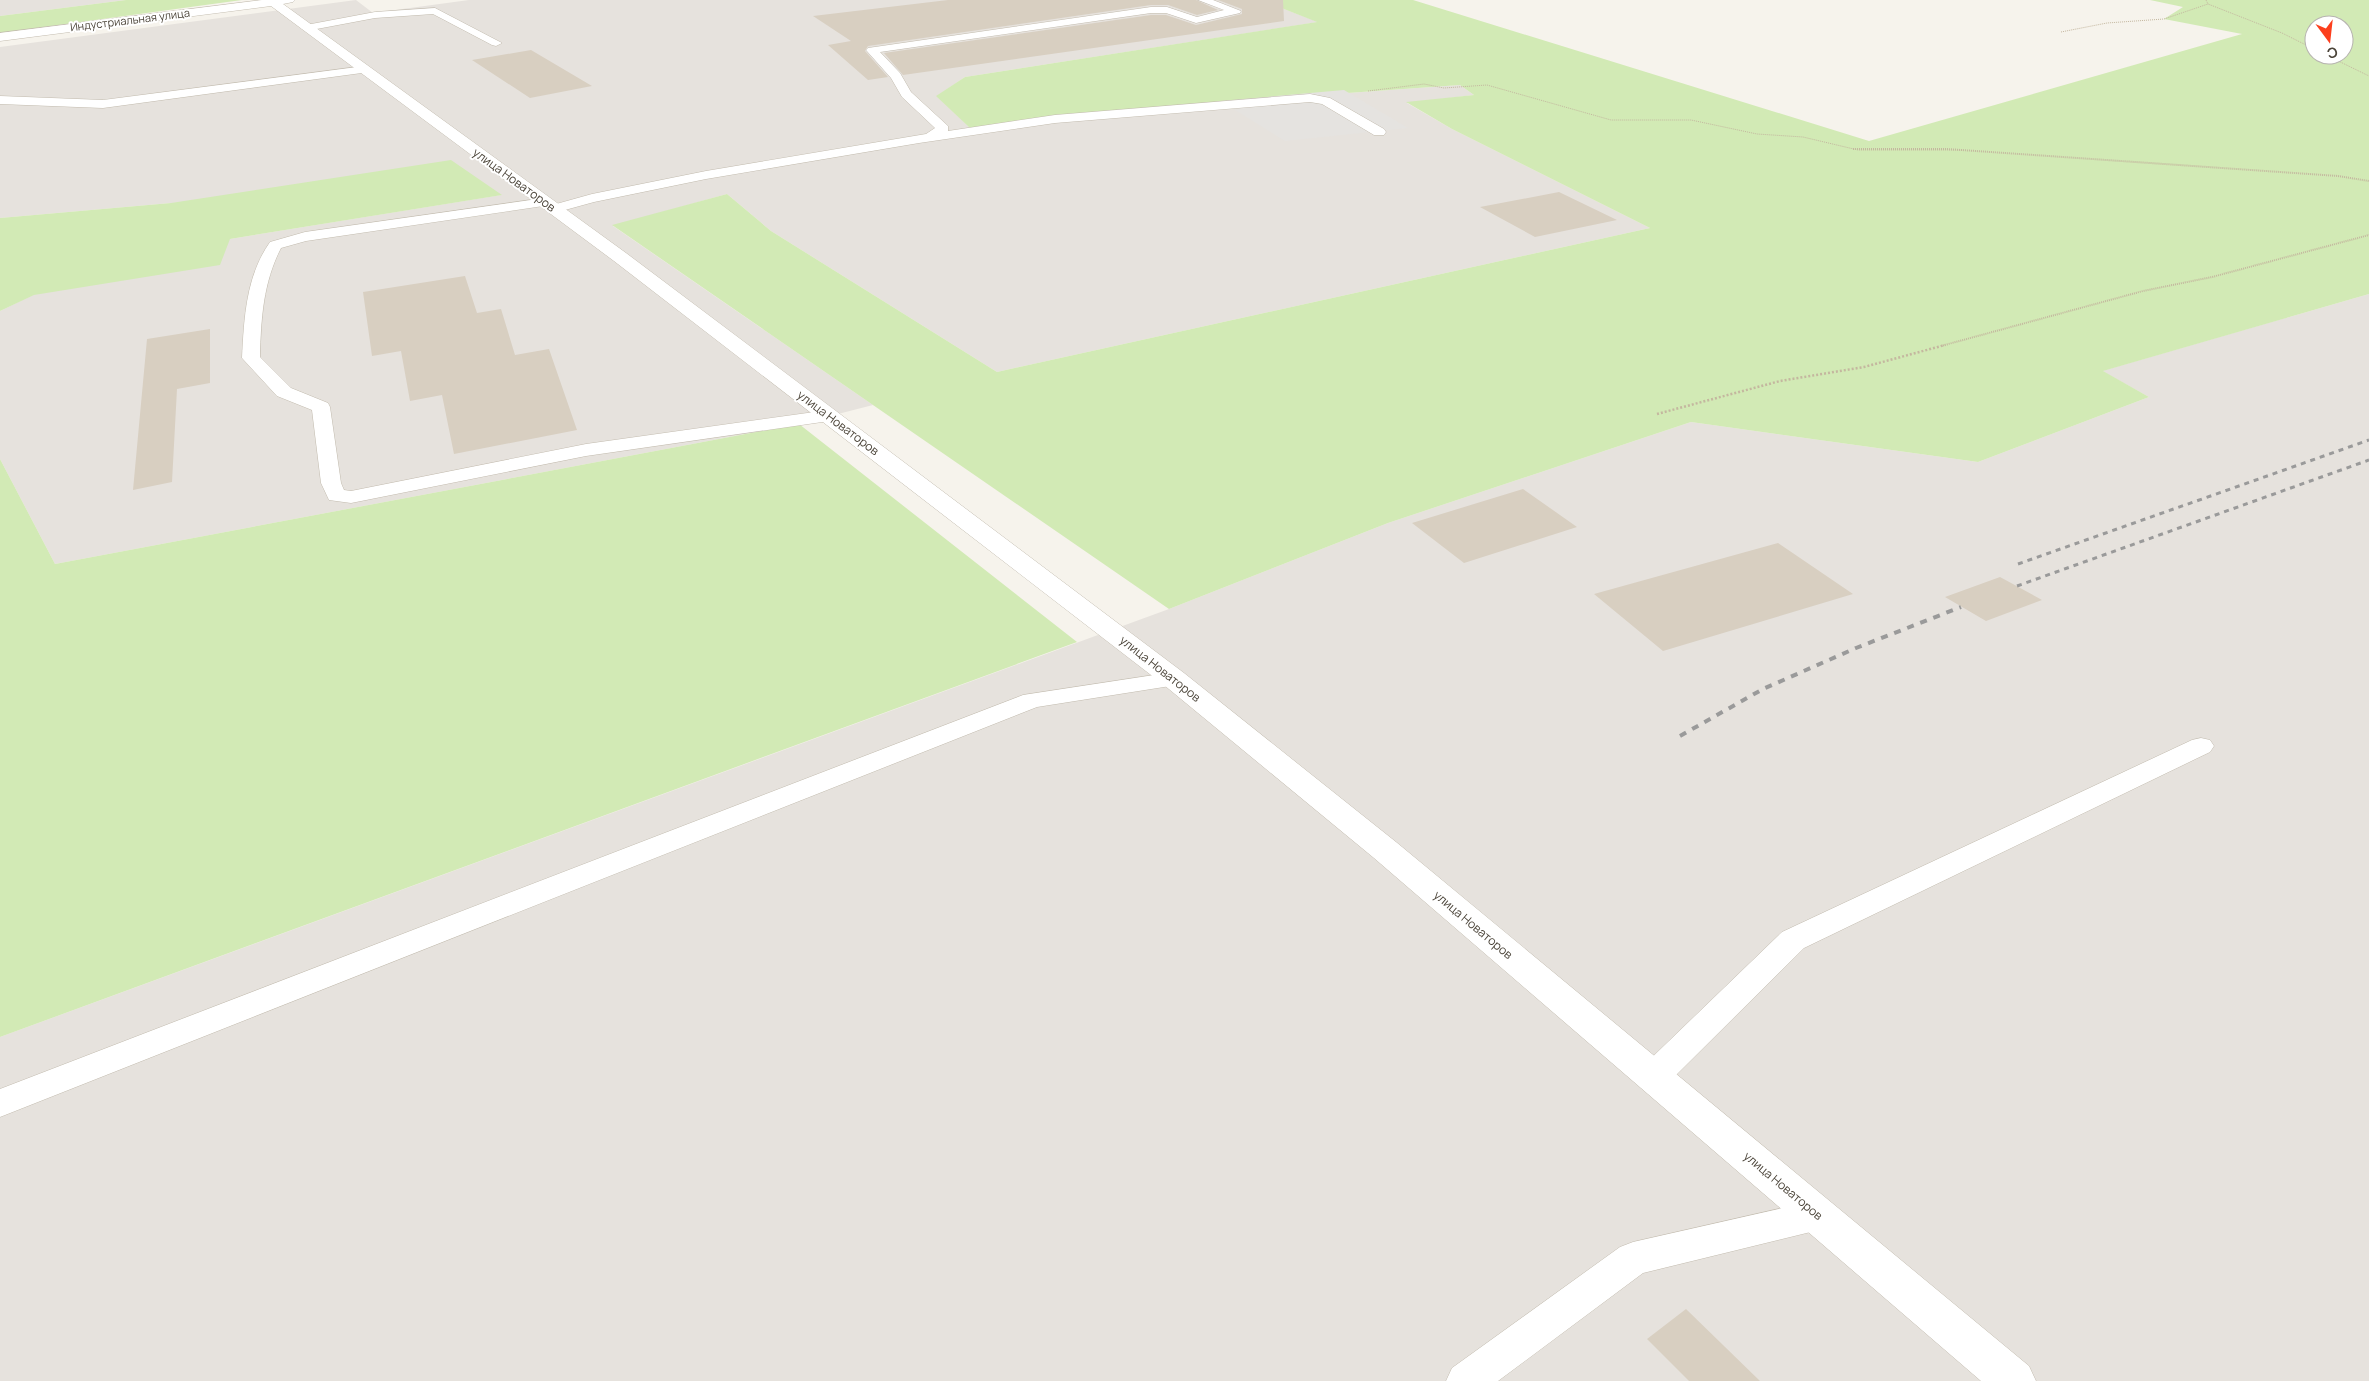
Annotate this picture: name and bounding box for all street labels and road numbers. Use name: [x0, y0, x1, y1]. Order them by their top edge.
street label: Индустриальная улица: [69, 5, 191, 34]
street label: улица Новаторов: [469, 144, 560, 216]
street label: улица Новаторов: [794, 386, 883, 459]
street label: улица Новаторов: [1116, 632, 1205, 706]
street label: улица Новаторов: [1430, 886, 1517, 963]
street label: улица Новаторов: [1740, 1147, 1827, 1224]

